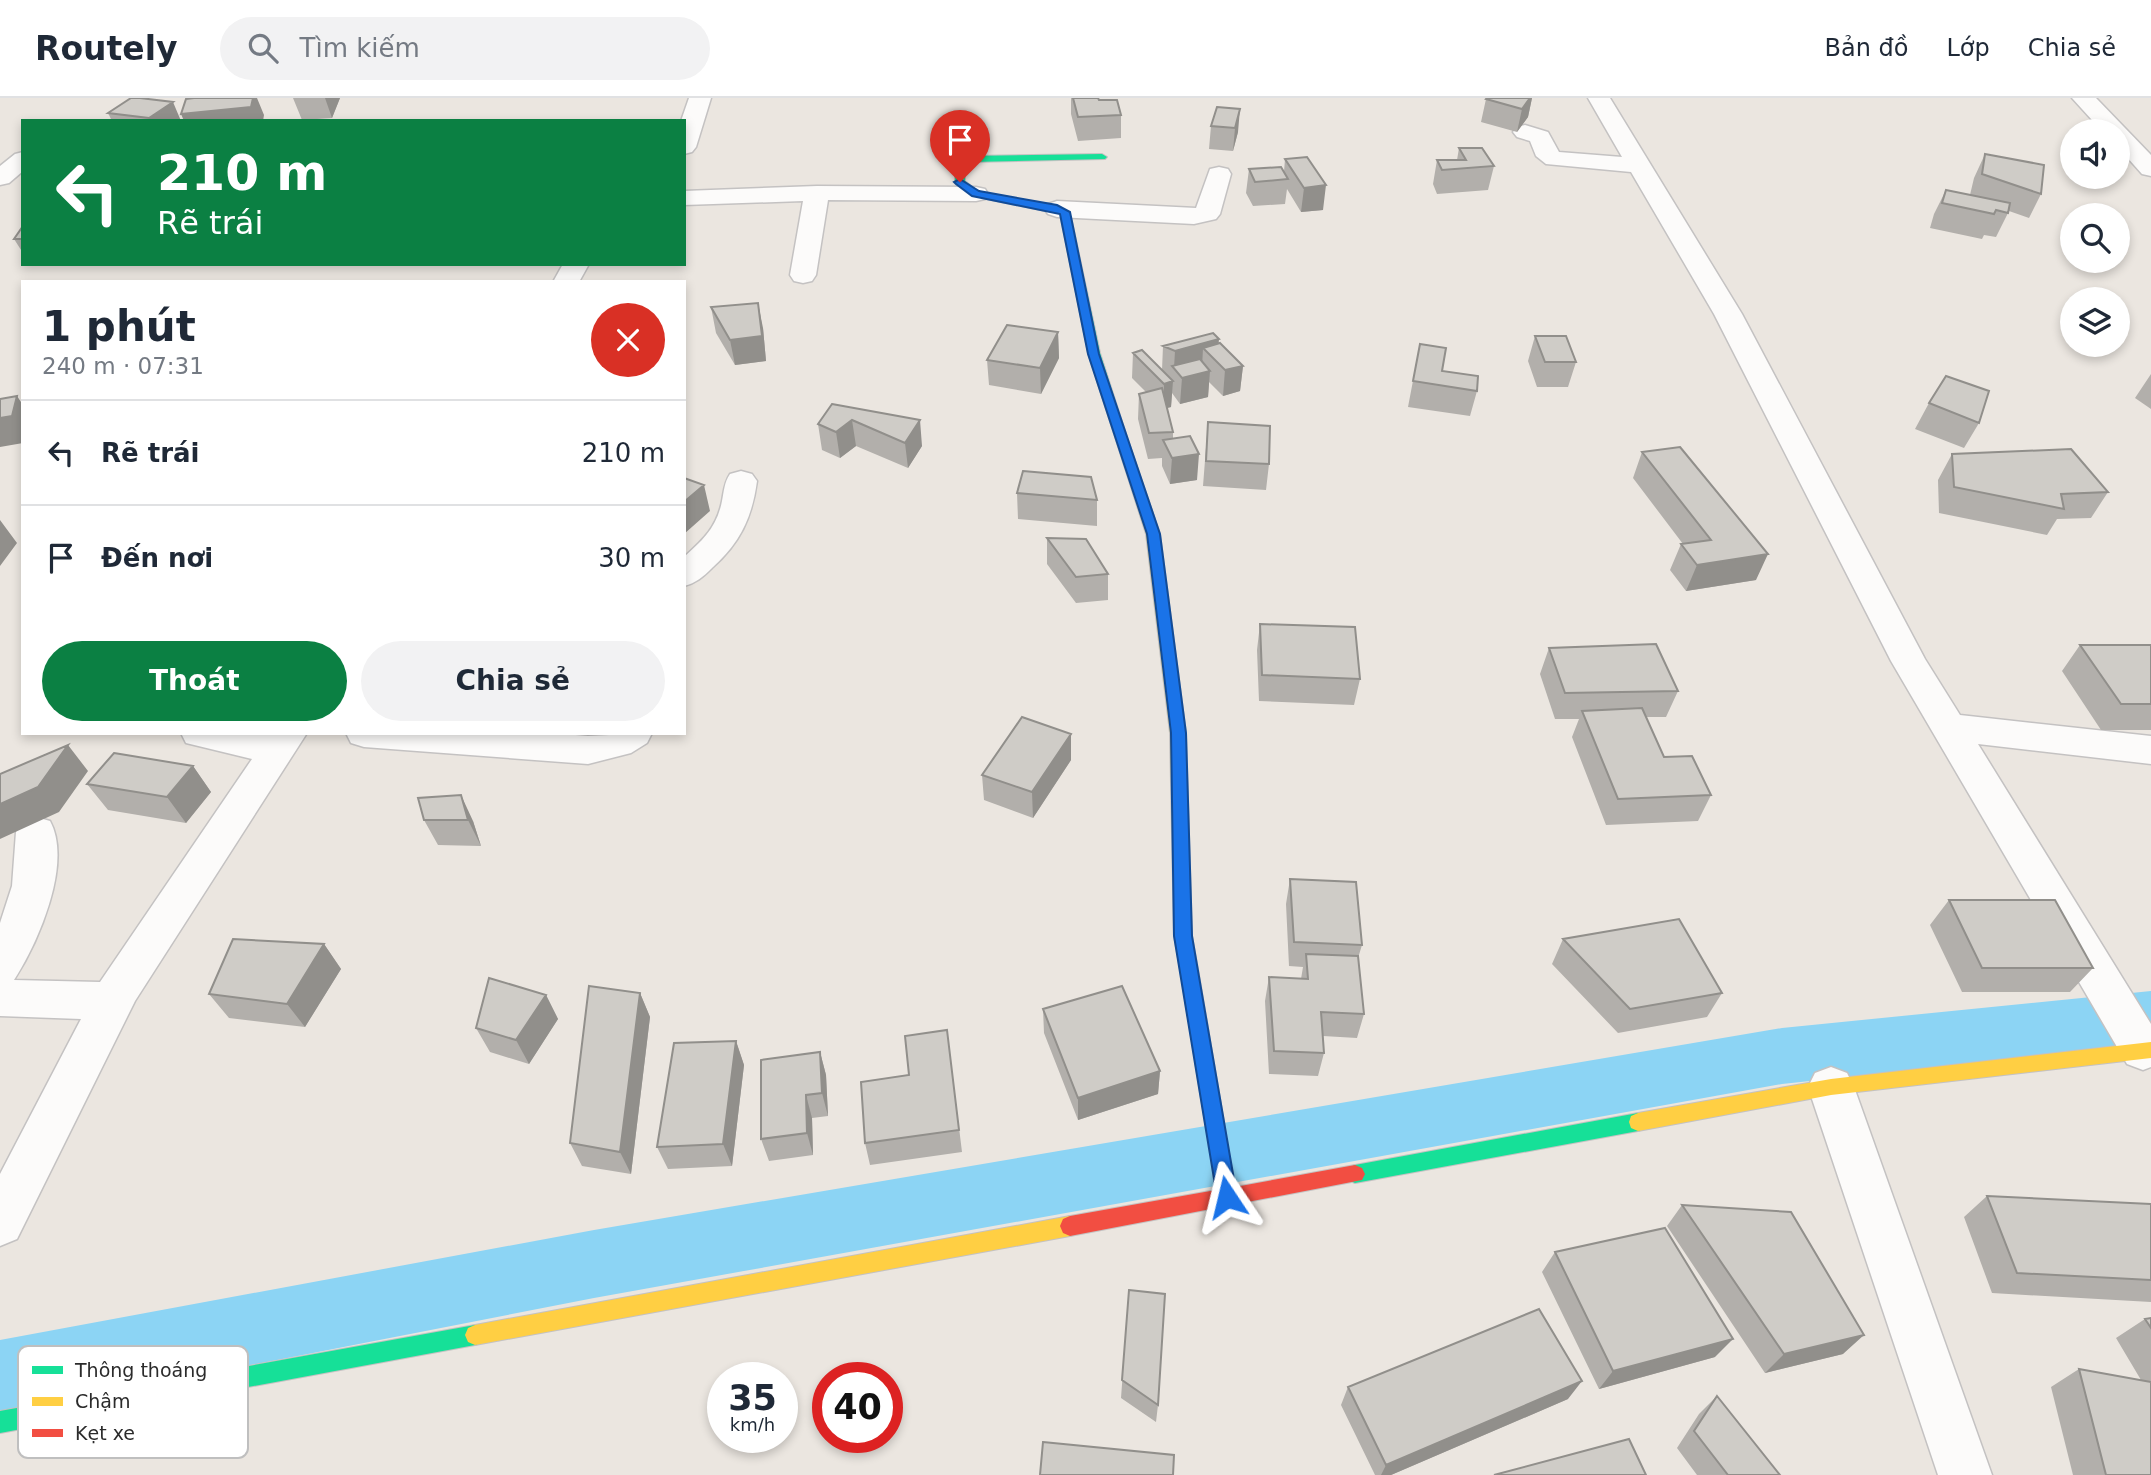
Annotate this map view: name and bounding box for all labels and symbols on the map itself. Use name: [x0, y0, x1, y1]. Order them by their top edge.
pin: [930, 110, 990, 182]
position arrow: [1190, 1160, 1264, 1234]
legend: [18, 1346, 248, 1458]
text: Thông thoáng: [74, 1359, 207, 1381]
speed limit sign: 40: [812, 1362, 903, 1453]
text: Chậm: [75, 1390, 130, 1412]
text: Kẹt xe: [75, 1422, 135, 1444]

